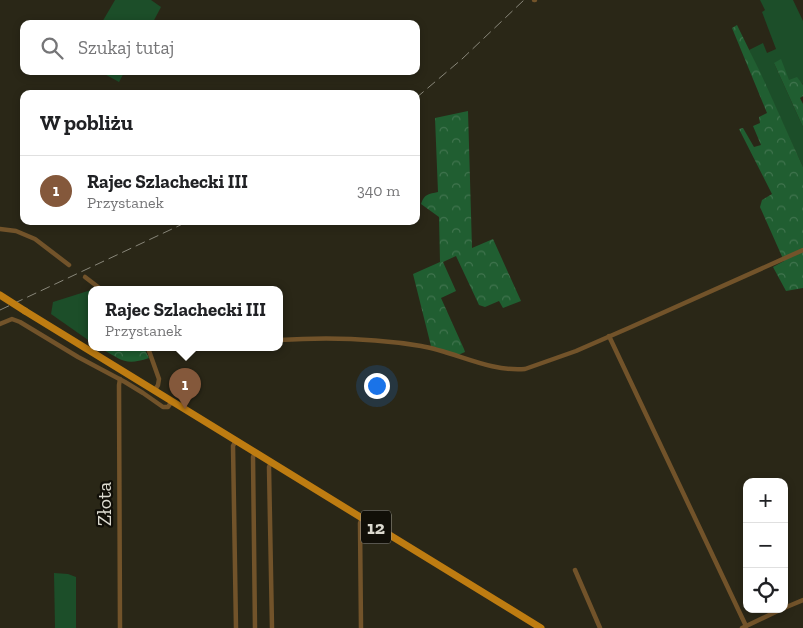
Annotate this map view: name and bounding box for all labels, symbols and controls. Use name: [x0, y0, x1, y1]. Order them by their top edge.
search box: [20, 20, 420, 75]
icon: search: [38, 34, 66, 62]
text: Szukaj tutaj: [78, 36, 174, 59]
text: W pobliżu: [40, 110, 133, 135]
text: Rajec Szlachecki III: [87, 170, 248, 193]
text: 1: [53, 181, 59, 200]
text: 340 m: [357, 181, 400, 200]
text: Przystanek: [87, 193, 164, 212]
popup: [88, 286, 283, 351]
text: Rajec Szlachecki III: [105, 298, 266, 321]
text: Przystanek: [105, 321, 182, 340]
pin: 1: [169, 368, 201, 409]
your location: [364, 373, 390, 399]
map controls: [743, 478, 788, 613]
button: +: [743, 478, 788, 523]
street label: Złota: [92, 481, 116, 526]
road number: 12: [361, 511, 391, 544]
button: −: [743, 523, 788, 568]
button: locate: [743, 568, 788, 613]

